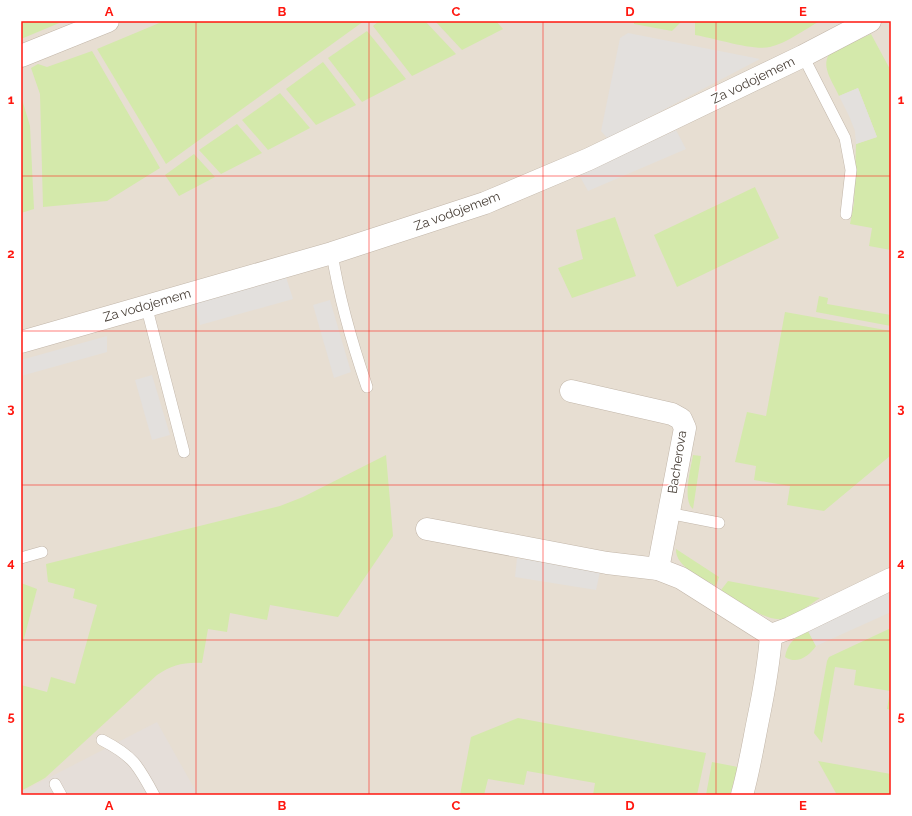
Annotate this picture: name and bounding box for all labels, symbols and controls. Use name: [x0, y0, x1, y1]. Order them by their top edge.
text: A: [105, 4, 114, 19]
text: B: [278, 4, 287, 19]
text: C: [452, 4, 461, 19]
text: D: [625, 4, 635, 19]
text: E: [799, 4, 807, 19]
street label: Za vodojemem: [709, 53, 797, 107]
text: 1: [8, 92, 15, 107]
text: 1: [898, 92, 905, 107]
street label: Za vodojemem: [412, 188, 502, 234]
text: 2: [7, 246, 15, 261]
text: 2: [897, 246, 905, 261]
street label: Za vodojemem: [101, 285, 193, 325]
text: 3: [7, 401, 15, 416]
text: 3: [897, 401, 905, 416]
street label: Bacherova: [665, 429, 689, 495]
text: 4: [7, 555, 15, 570]
text: 4: [897, 555, 905, 570]
text: 5: [7, 709, 15, 724]
text: 5: [897, 709, 905, 724]
text: A: [105, 798, 114, 813]
text: B: [278, 798, 287, 813]
text: C: [452, 798, 461, 813]
text: D: [625, 798, 635, 813]
text: E: [799, 798, 807, 813]

